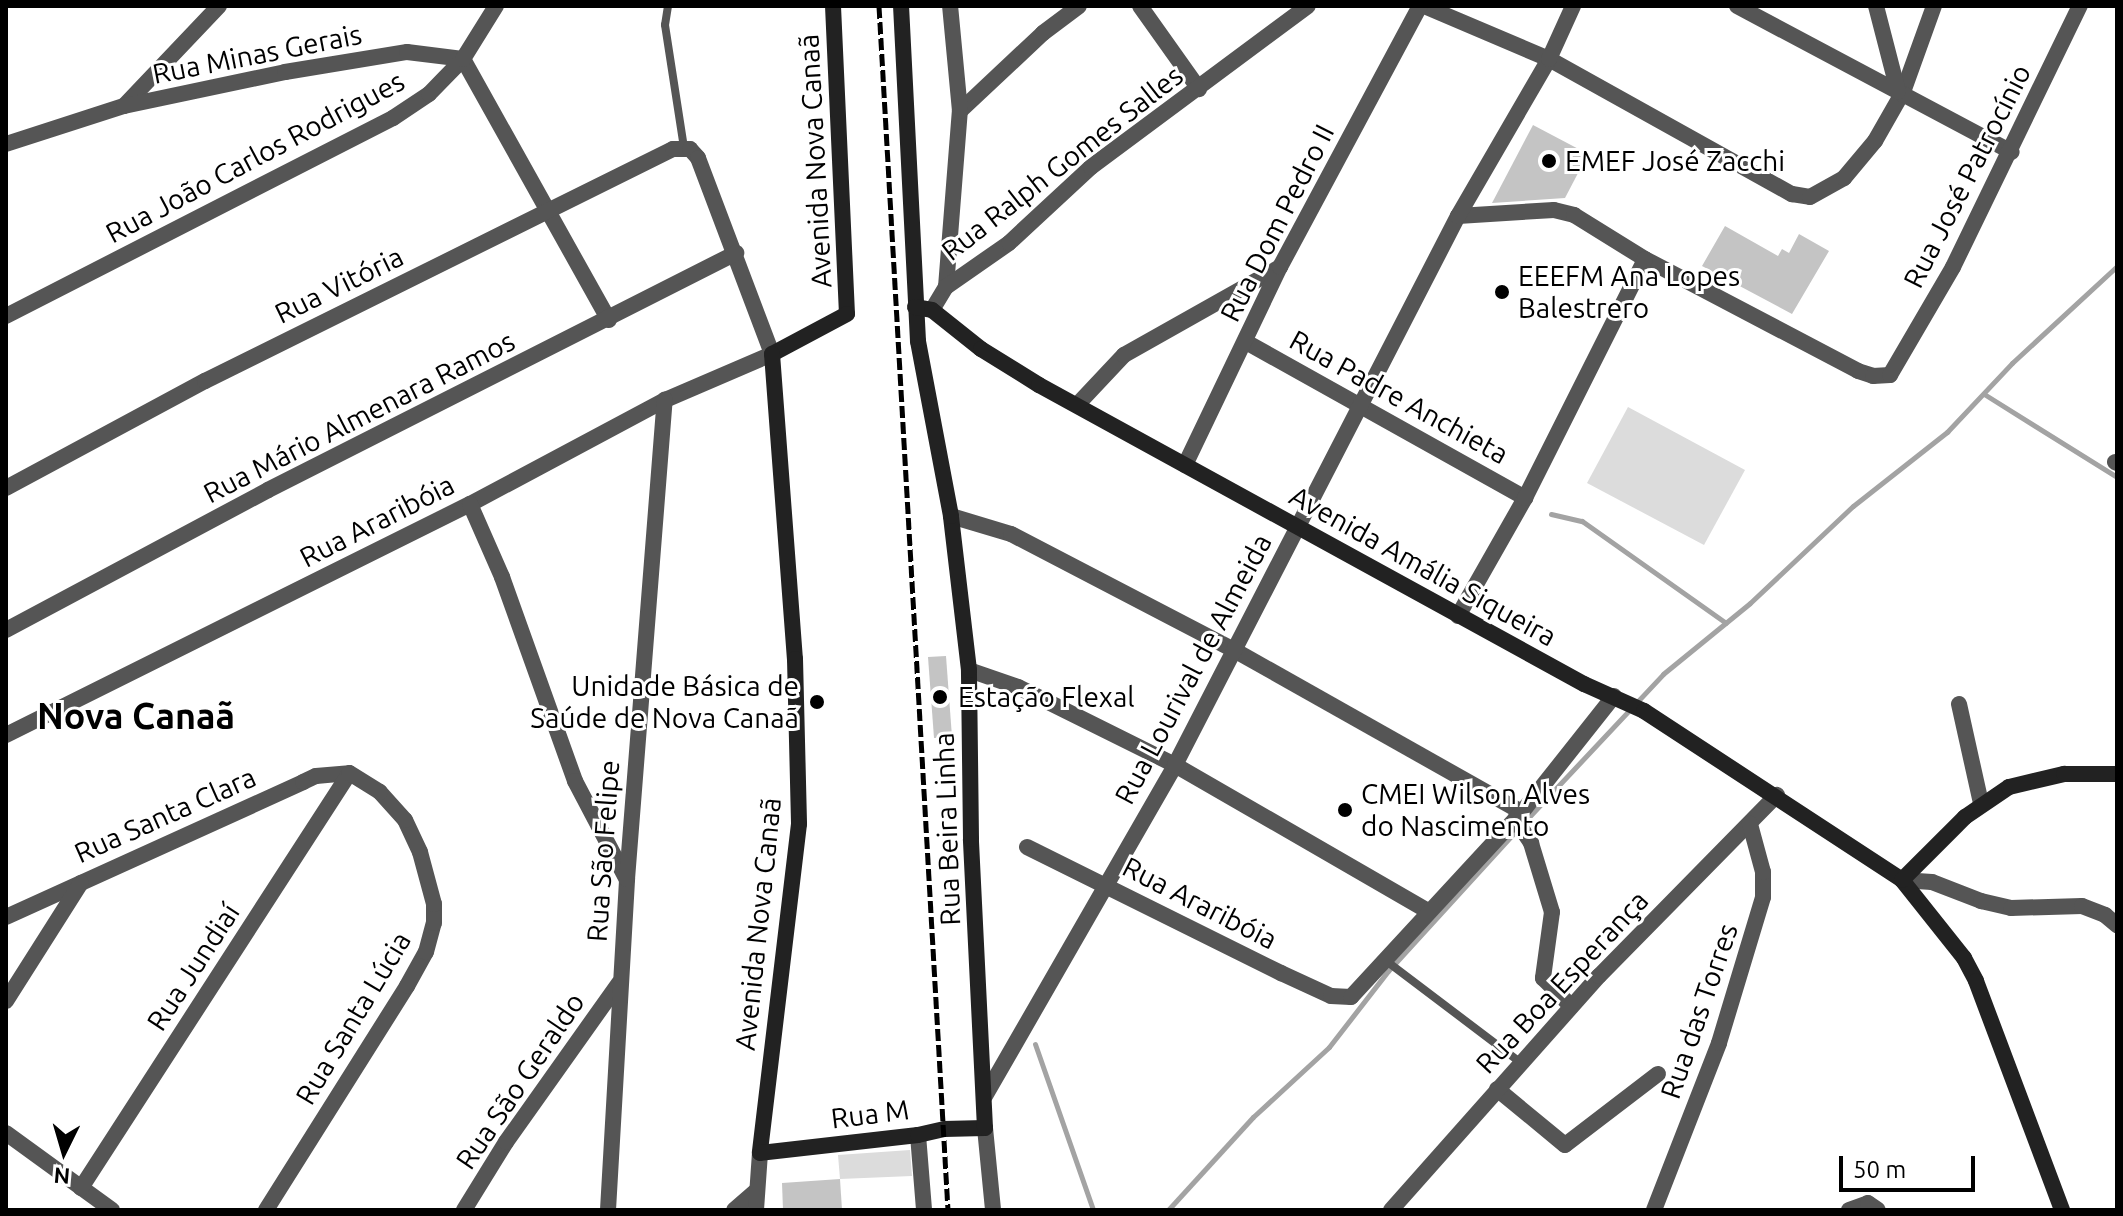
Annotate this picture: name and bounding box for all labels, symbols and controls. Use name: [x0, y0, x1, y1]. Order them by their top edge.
street label: Rua Minas Gerais: [150, 17, 364, 91]
street label: Avenida Nova Canaã: [792, 33, 838, 289]
street label: Rua Ralph Gomes Salles: [935, 58, 1189, 268]
street label: Rua José Patrocínio: [1896, 59, 2038, 293]
street label: Rua João Carlos Rodrigues: [100, 64, 410, 250]
street label: Rua Dom Pedro II: [1213, 119, 1341, 327]
place label: EMEF José Zacchi: [1565, 144, 1785, 178]
marker: EMEF José Zacchi: [1540, 152, 1558, 170]
street label: Rua Vitória: [269, 239, 409, 331]
place label: EEEFM Ana Lopes Balestrero: [1518, 259, 1740, 325]
marker: EEEFM Ana Lopes Balestrero: [1493, 283, 1511, 301]
street label: Rua Padre Anchieta: [1284, 323, 1514, 471]
street label: Rua Mário Almenara Ramos: [198, 324, 520, 510]
street label: Rua Araribóia: [294, 468, 460, 574]
street label: Avenida Amália Siqueira: [1284, 479, 1562, 653]
street label: Rua Lourival de Almeida: [1108, 528, 1278, 810]
place label: Unidade Básica de Saúde de Nova Canaã: [530, 669, 799, 735]
place label: Estação Flexal: [958, 680, 1135, 714]
marker: Estação Flexal: [929, 686, 951, 708]
marker: Unidade Básica de Saúde de Nova Canaã: [806, 691, 828, 713]
district label: Nova Canaã: [37, 694, 235, 738]
street label: Rua Beira Linha: [927, 732, 967, 926]
street label: Rua São Felipe: [580, 759, 626, 943]
street label: Rua Santa Clara: [69, 760, 261, 870]
place label: CMEI Wilson Alves do Nascimento: [1361, 777, 1590, 843]
street label: Avenida Nova Canaã: [728, 796, 788, 1052]
marker: CMEI Wilson Alves do Nascimento: [1336, 801, 1354, 819]
street label: Rua Araribóia: [1117, 850, 1283, 956]
street label: Rua Boa Esperança: [1469, 884, 1655, 1080]
street label: Rua Jundiaí: [140, 897, 246, 1037]
street label: Rua das Torres: [1653, 919, 1745, 1103]
street label: Rua Santa Lúcia: [288, 926, 418, 1110]
street label: Rua São Geraldo: [449, 987, 591, 1175]
street label: Rua M: [829, 1093, 911, 1135]
north arrow: [24, 1112, 104, 1192]
scale bar: [1843, 1140, 1979, 1190]
text: 50 m: [1853, 1156, 1906, 1183]
text: N: [53, 1163, 71, 1190]

